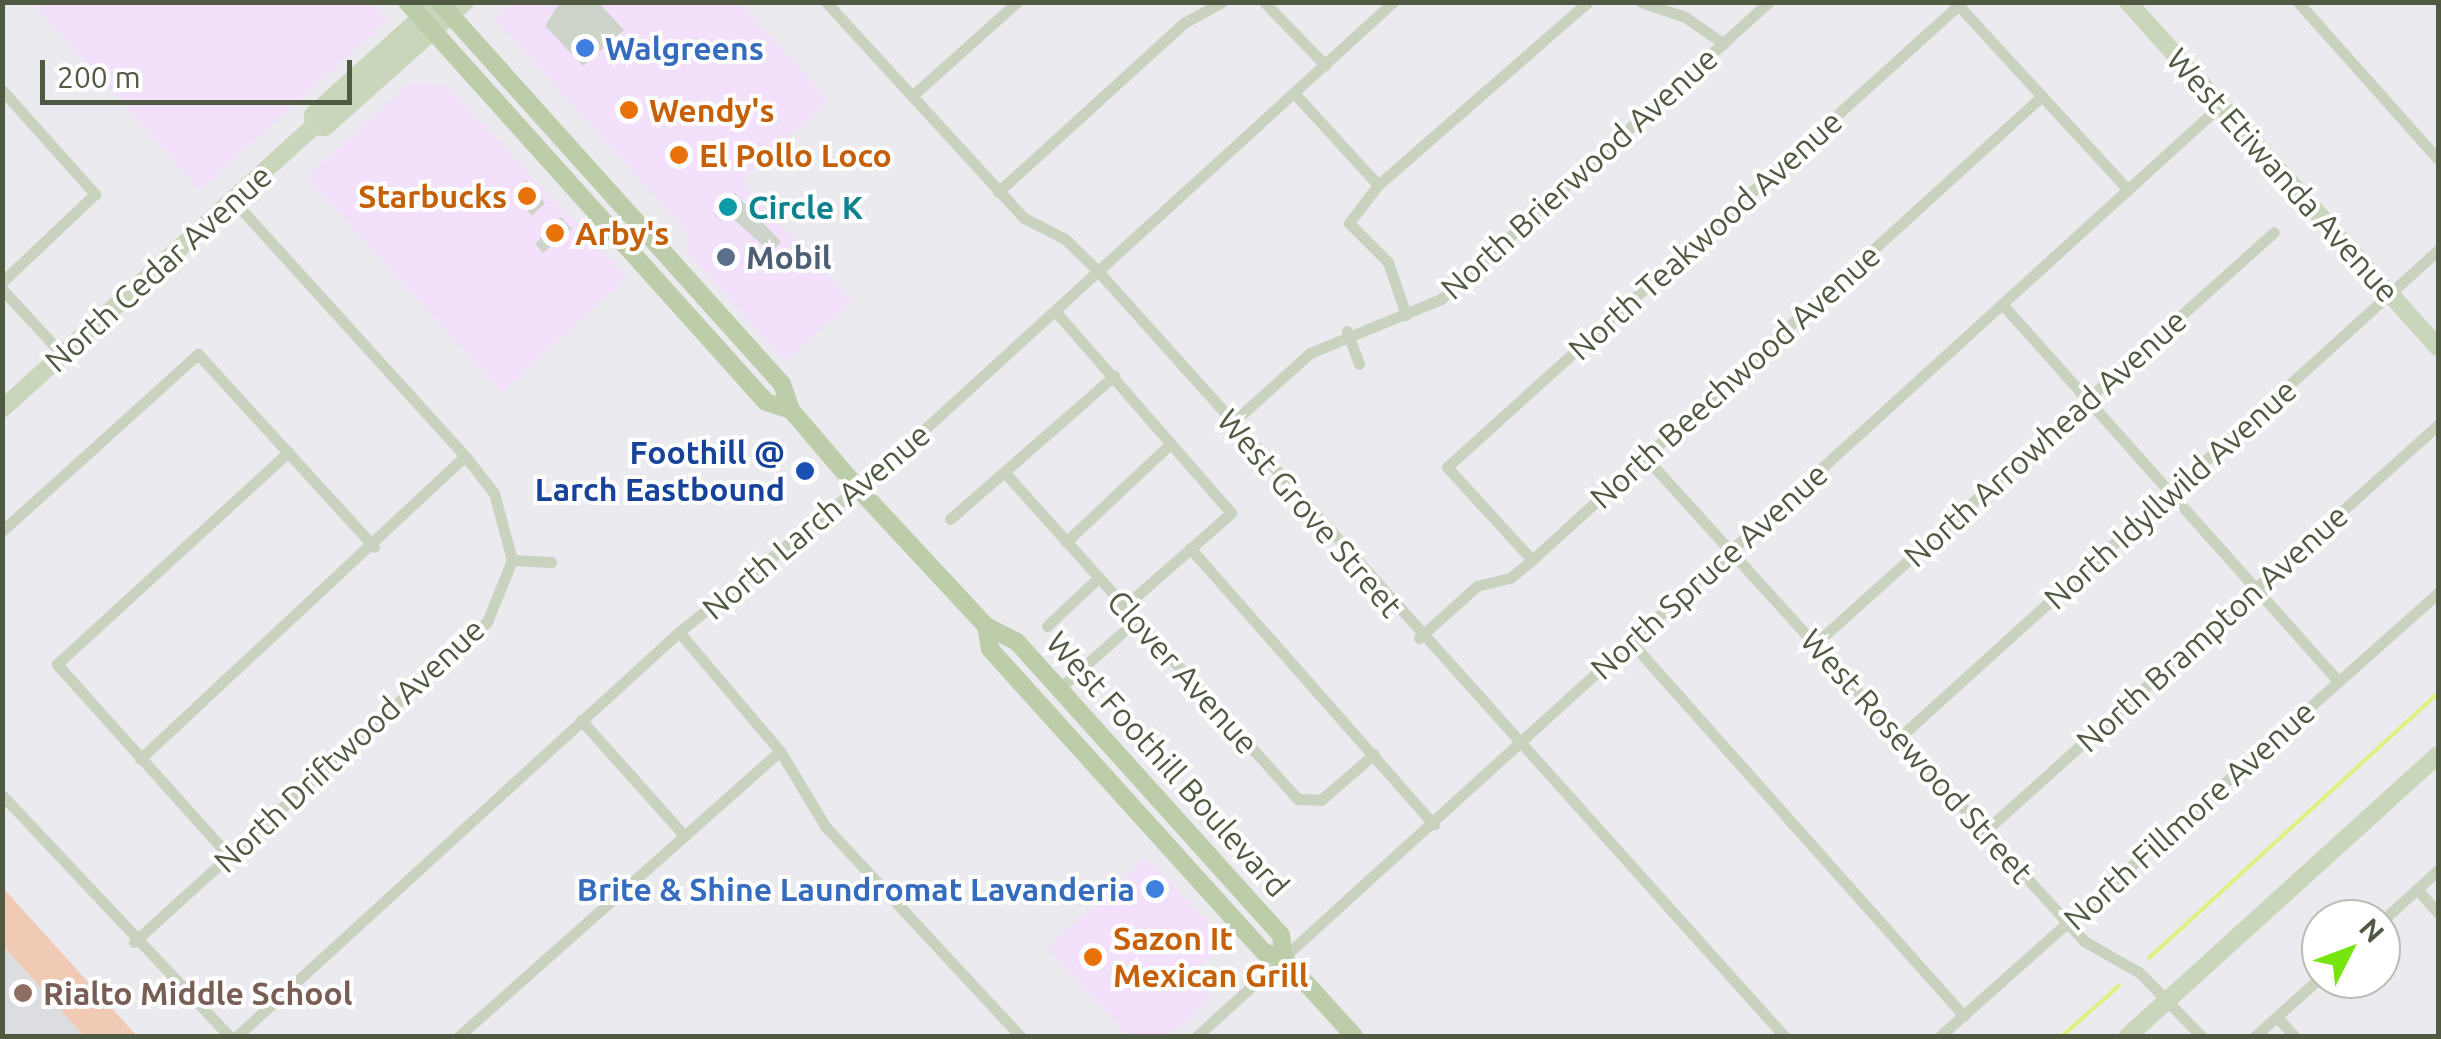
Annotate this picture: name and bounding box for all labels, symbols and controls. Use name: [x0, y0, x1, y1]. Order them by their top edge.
place label: Walgreens: [605, 29, 764, 67]
marker: Walgreens: [574, 37, 596, 59]
street label: North Brierwood Avenue: [1433, 39, 1725, 307]
scale bar: [45, 40, 358, 102]
street label: West Etiwanda Avenue: [2159, 40, 2407, 310]
text: 200 m: [57, 60, 141, 94]
place label: Wendy's: [649, 91, 775, 129]
marker: Wendy's: [618, 99, 640, 121]
street label: North Teakwood Avenue: [1560, 102, 1850, 368]
place label: El Pollo Loco: [699, 136, 892, 174]
marker: El Pollo Loco: [668, 144, 690, 166]
street label: North Cedar Avenue: [37, 156, 279, 380]
place label: Starbucks: [358, 177, 507, 215]
marker: Starbucks: [516, 185, 538, 207]
place label: Circle K: [748, 188, 863, 226]
marker: Circle K: [717, 196, 739, 218]
place label: Arby's: [575, 214, 669, 252]
marker: Arby's: [544, 222, 566, 244]
street label: North Beechwood Avenue: [1582, 236, 1888, 516]
place label: Mobil: [746, 238, 832, 276]
marker: Mobil: [715, 246, 737, 268]
street label: North Arrowhead Avenue: [1896, 301, 2194, 575]
street label: North Idyllwild Avenue: [2036, 371, 2304, 617]
street label: West Grove Street: [1209, 401, 1411, 625]
street label: North Larch Avenue: [694, 415, 938, 627]
place label: Foothill @ Larch Eastbound: [535, 434, 785, 509]
street label: North Spruce Avenue: [1583, 455, 1835, 687]
marker: Foothill @ Larch Eastbound: [794, 460, 816, 482]
street label: North Brampton Avenue: [2068, 496, 2356, 760]
street label: Clover Avenue: [1099, 582, 1267, 762]
street label: North Driftwood Avenue: [206, 610, 492, 880]
street label: West Rosewood Street: [1793, 621, 2041, 891]
street label: West Foothill Boulevard: [1039, 623, 1297, 905]
street label: North Fillmore Avenue: [2056, 692, 2322, 938]
place label: Brite & Shine Laundromat Lavanderia: [577, 870, 1135, 908]
marker: Brite & Shine Laundromat Lavanderia: [1144, 878, 1166, 900]
north arrow: [2301, 899, 2401, 999]
text: N: [2354, 912, 2391, 948]
place label: Sazon It Mexican Grill: [1113, 920, 1309, 995]
marker: Sazon It Mexican Grill: [1082, 946, 1104, 968]
place label: Rialto Middle School: [43, 974, 352, 1012]
marker: Rialto Middle School: [12, 982, 34, 1004]

